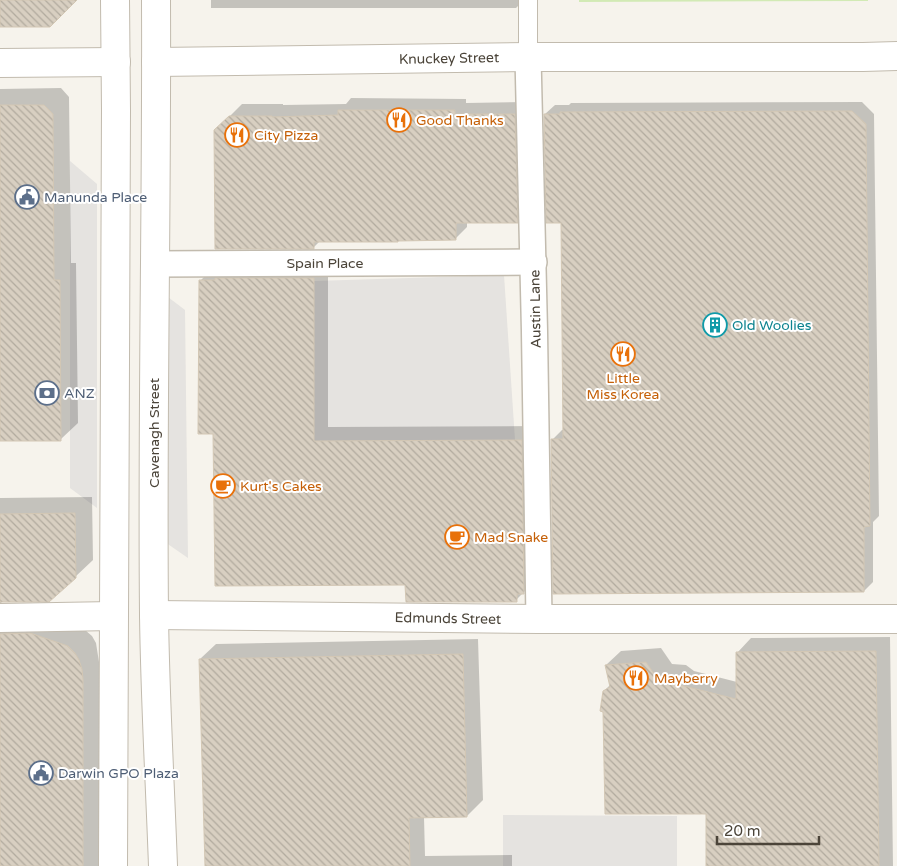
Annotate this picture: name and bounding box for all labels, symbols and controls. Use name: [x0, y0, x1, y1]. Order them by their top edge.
street label: Knuckey Street: [399, 49, 500, 68]
restaurant icon: Good Thanks: [386, 107, 412, 133]
place label: Good Thanks: [416, 112, 504, 129]
restaurant icon: City Pizza: [224, 122, 250, 148]
place label: City Pizza: [254, 127, 318, 144]
public building icon: Manunda Place: [14, 184, 40, 210]
place label: Manunda Place: [44, 189, 147, 206]
street label: Spain Place: [287, 255, 364, 272]
street label: Austin Lane: [526, 269, 545, 349]
building icon: Old Woolies: [702, 312, 728, 338]
place label: Old Woolies: [732, 317, 812, 334]
restaurant icon: Little Miss Korea: [610, 341, 636, 367]
place label: Little Miss Korea: [587, 370, 659, 403]
street label: Cavenagh Street: [146, 377, 163, 488]
bank icon: ANZ: [34, 380, 60, 406]
place label: ANZ: [64, 385, 95, 402]
cafe icon: Kurt's Cakes: [210, 473, 236, 499]
place label: Kurt's Cakes: [240, 478, 322, 495]
cafe icon: Mad Snake: [444, 524, 470, 550]
place label: Mad Snake: [474, 529, 548, 546]
street label: Edmunds Street: [395, 609, 502, 628]
restaurant icon: Mayberry: [623, 665, 649, 691]
place label: Mayberry: [654, 670, 718, 687]
public building icon: Darwin GPO Plaza: [28, 760, 54, 786]
place label: Darwin GPO Plaza: [58, 765, 179, 782]
scale bar: [717, 814, 820, 846]
text: 20 m: [724, 822, 761, 840]

